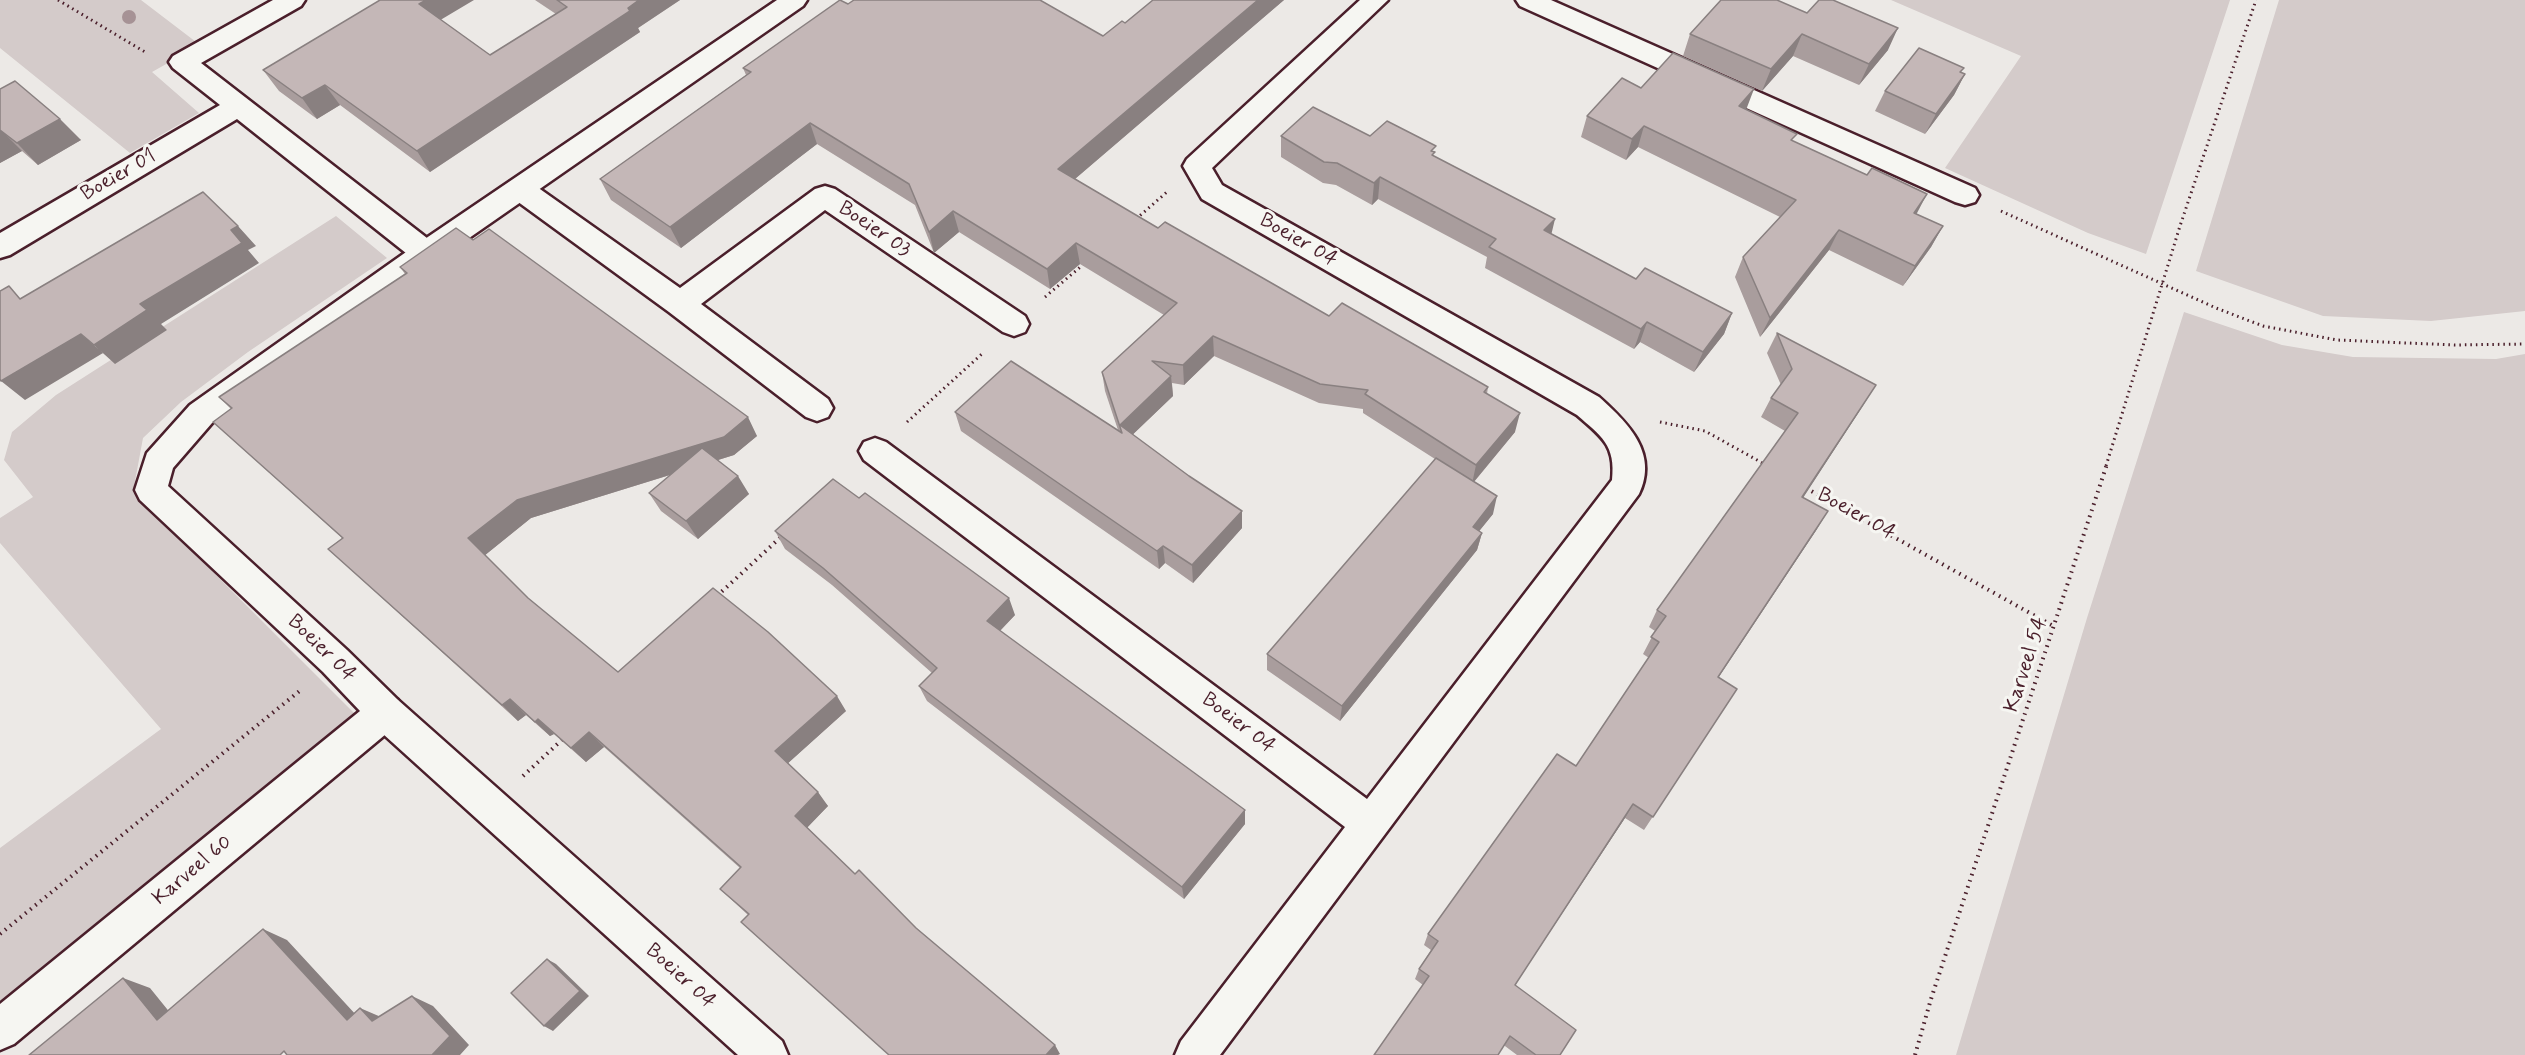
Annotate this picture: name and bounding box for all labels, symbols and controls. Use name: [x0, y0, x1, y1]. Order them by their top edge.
street label: Boeier 01: [77, 144, 161, 208]
street label: Boeier 03: [833, 197, 915, 263]
street label: Boeier 04: [1254, 209, 1342, 273]
street label: Boeier 04: [1812, 483, 1900, 547]
street label: Boeier 04: [281, 610, 361, 688]
street label: Karveel 54: [2000, 614, 2054, 716]
street label: Boeier 04: [1196, 688, 1280, 760]
street label: Karveel 60: [148, 830, 238, 912]
street label: Boeier 04: [640, 939, 720, 1015]

